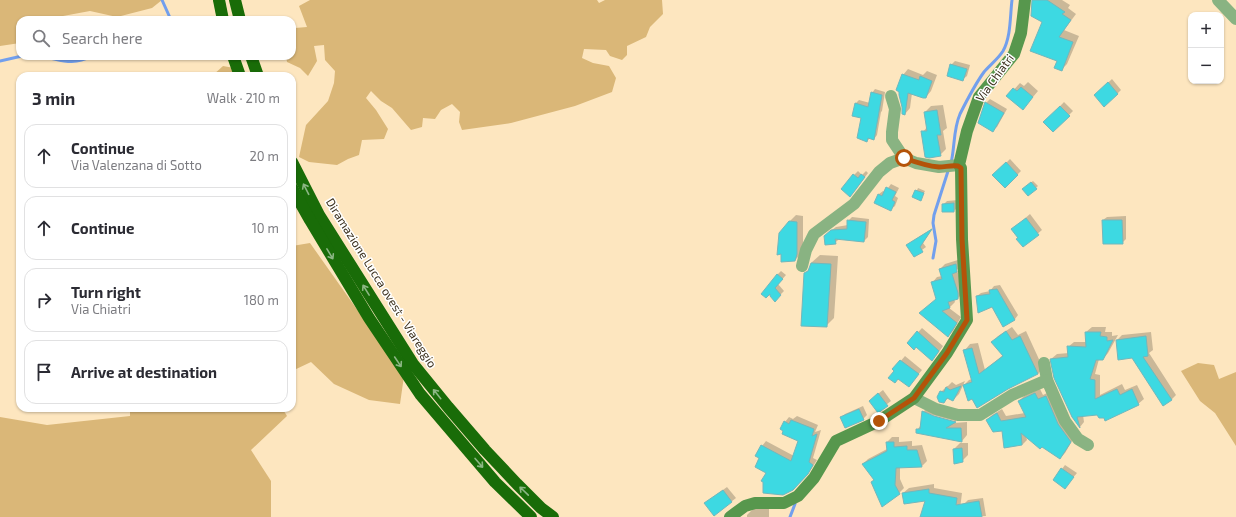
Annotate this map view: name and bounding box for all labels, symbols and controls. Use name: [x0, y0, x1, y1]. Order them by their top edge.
map controls: [1188, 12, 1224, 84]
button: +: [1188, 12, 1224, 48]
search box: [16, 16, 296, 60]
icon: search: [30, 27, 52, 49]
text: Search here: [62, 29, 143, 47]
button: −: [1188, 48, 1224, 84]
street label: Via Chiatri: [972, 51, 1016, 104]
text: 3 min: [32, 88, 75, 108]
text: Walk · 210 m: [207, 90, 280, 106]
text: Continue: [71, 139, 134, 157]
icon: ahead: [33, 145, 55, 167]
text: 20 m: [250, 148, 279, 164]
route start: [895, 149, 913, 167]
text: Via Valenzana di Sotto: [71, 157, 202, 173]
one-way arrow: [302, 183, 309, 195]
street label: Diramazione Lucca ovest - Viareggio: [324, 195, 440, 370]
icon: ahead: [33, 217, 55, 239]
text: Continue: [71, 219, 134, 237]
text: 10 m: [252, 220, 279, 236]
one-way arrow: [326, 248, 334, 259]
text: Turn right: [71, 283, 141, 301]
one-way arrow: [362, 284, 370, 296]
icon: right: [33, 289, 55, 311]
text: 180 m: [244, 292, 279, 308]
text: Via Chiatri: [71, 301, 131, 317]
one-way arrow: [394, 356, 402, 367]
icon: arrive: [33, 361, 55, 383]
text: Arrive at destination: [71, 363, 217, 381]
one-way arrow: [433, 389, 442, 399]
route end: [870, 412, 888, 430]
one-way arrow: [475, 458, 484, 468]
one-way arrow: [519, 486, 529, 496]

